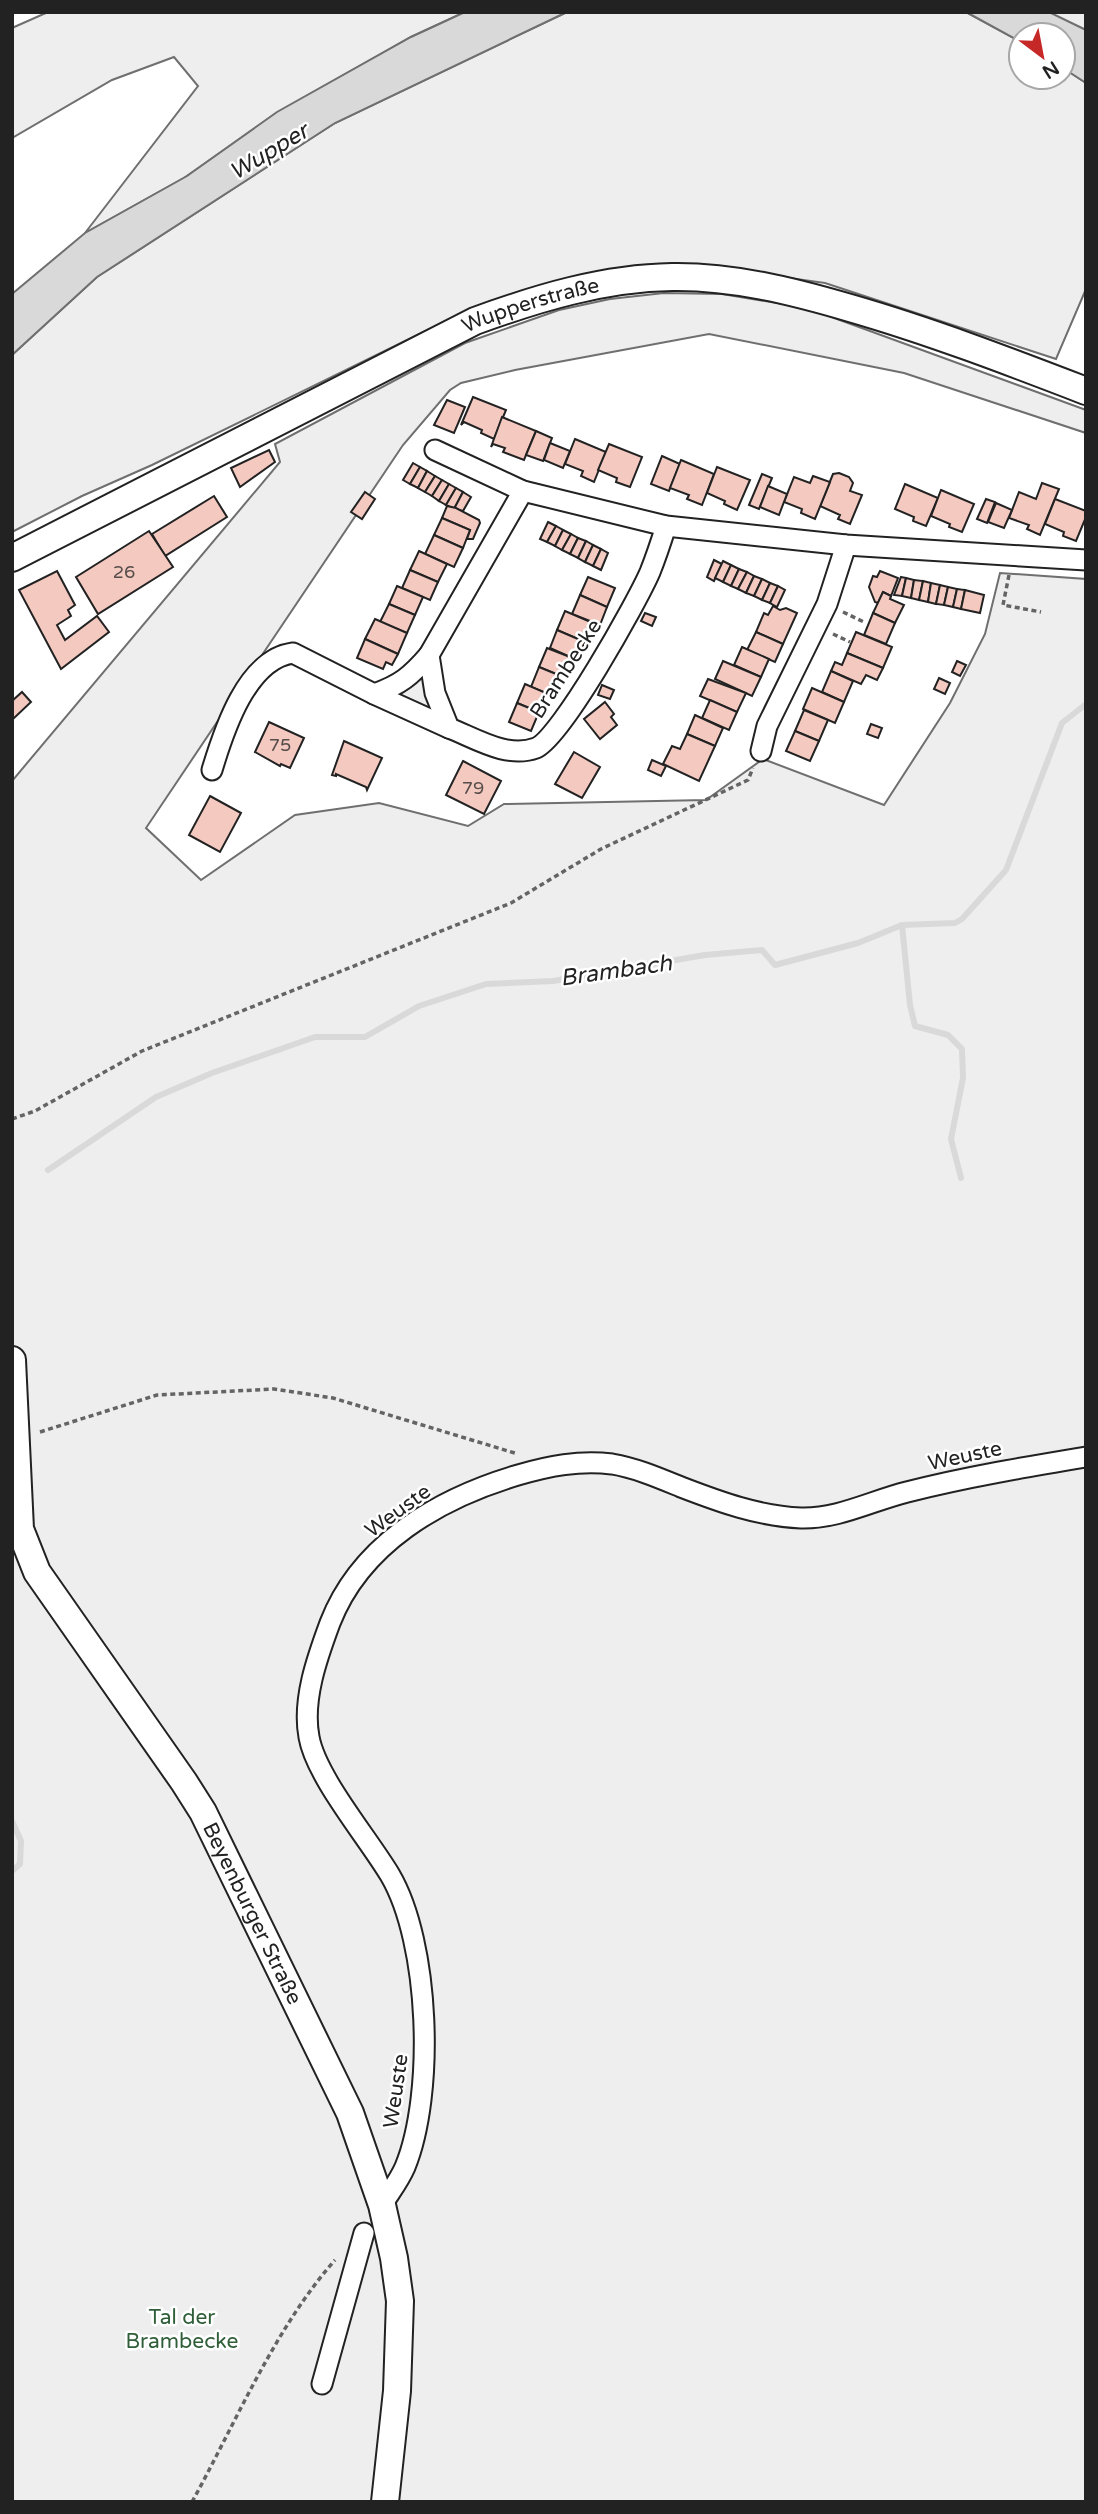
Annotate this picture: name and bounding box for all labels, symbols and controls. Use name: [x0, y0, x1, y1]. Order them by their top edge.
north arrow: [1007, 21, 1077, 91]
text: N: [1038, 56, 1063, 83]
water label: Wupper: [224, 116, 316, 186]
street label: Wupperstraße: [458, 273, 601, 338]
house number: 26: [113, 561, 135, 583]
street label: Brambecke: [525, 615, 607, 723]
house number: 75: [269, 734, 291, 756]
house number: 79: [462, 777, 484, 799]
water label: Brambach: [558, 949, 675, 993]
street label: Weuste: [926, 1436, 1004, 1476]
street label: Weuste: [360, 1479, 436, 1543]
street label: Beyenburger Straße: [197, 1818, 308, 2009]
street label: Weuste: [378, 2052, 414, 2130]
park label: Tal der Brambecke: [125, 2305, 239, 2354]

